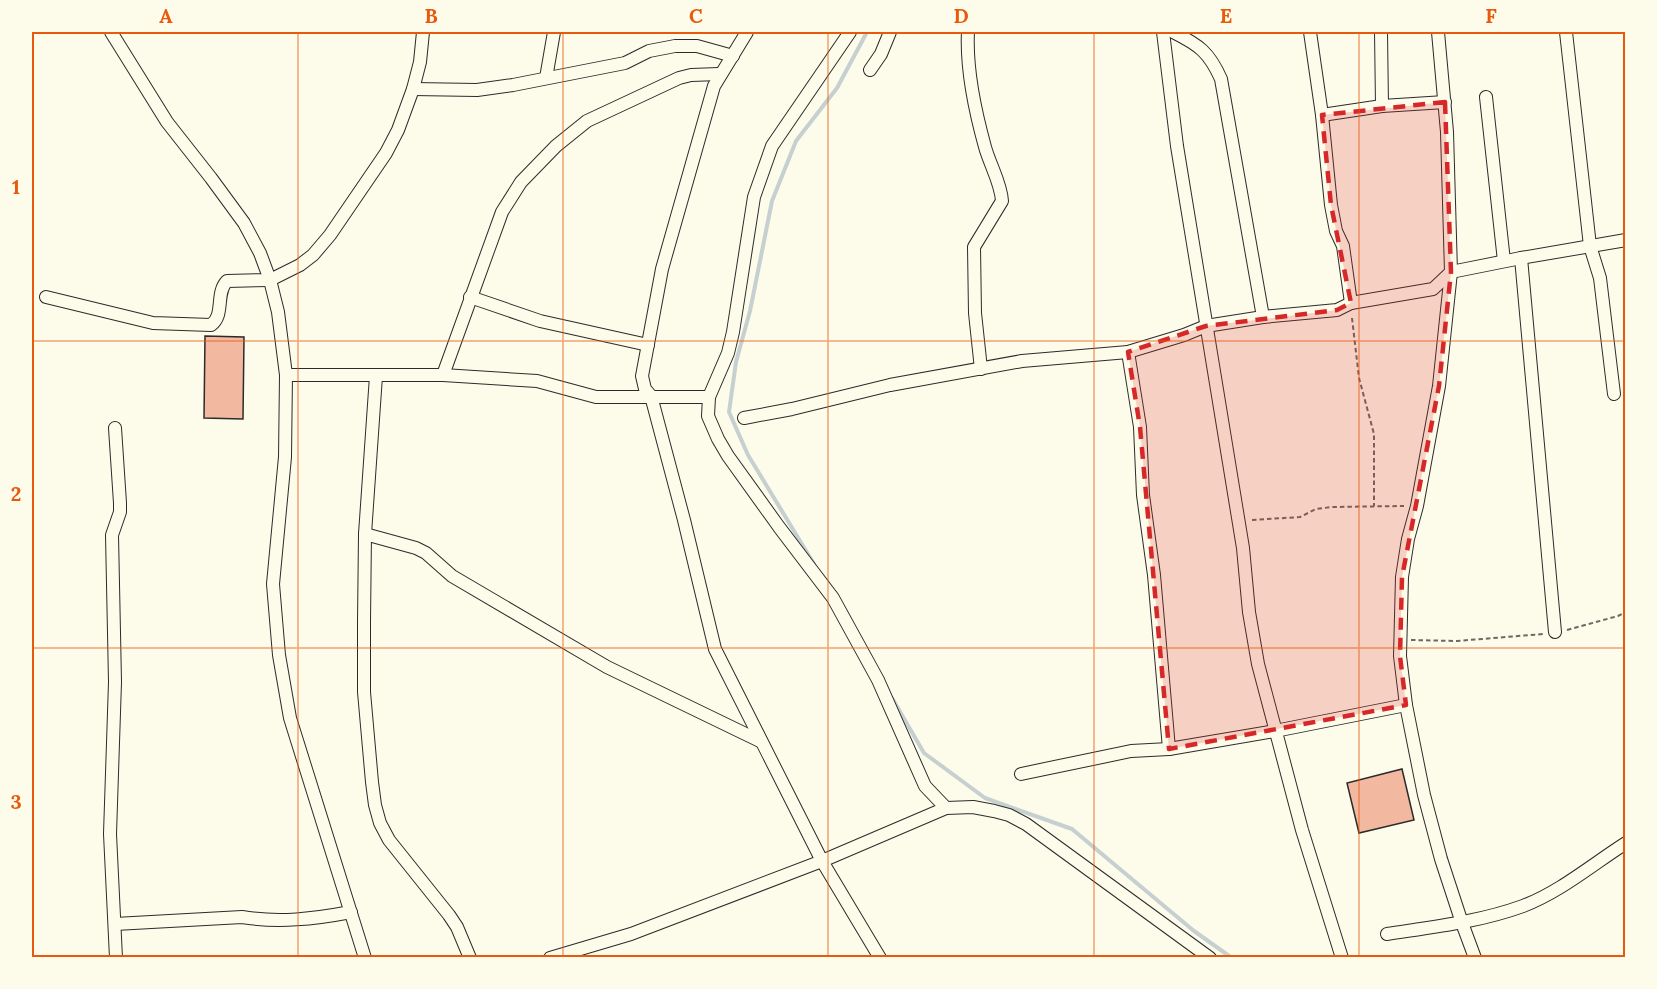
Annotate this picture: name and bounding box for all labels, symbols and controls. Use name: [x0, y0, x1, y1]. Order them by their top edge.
text: A: [159, 3, 173, 28]
text: B: [424, 3, 438, 28]
text: C: [689, 3, 703, 28]
text: D: [953, 3, 969, 28]
text: E: [1220, 3, 1232, 28]
text: F: [1485, 3, 1497, 28]
text: 1: [12, 174, 20, 199]
text: 2: [11, 481, 21, 506]
text: 3: [10, 789, 22, 814]

